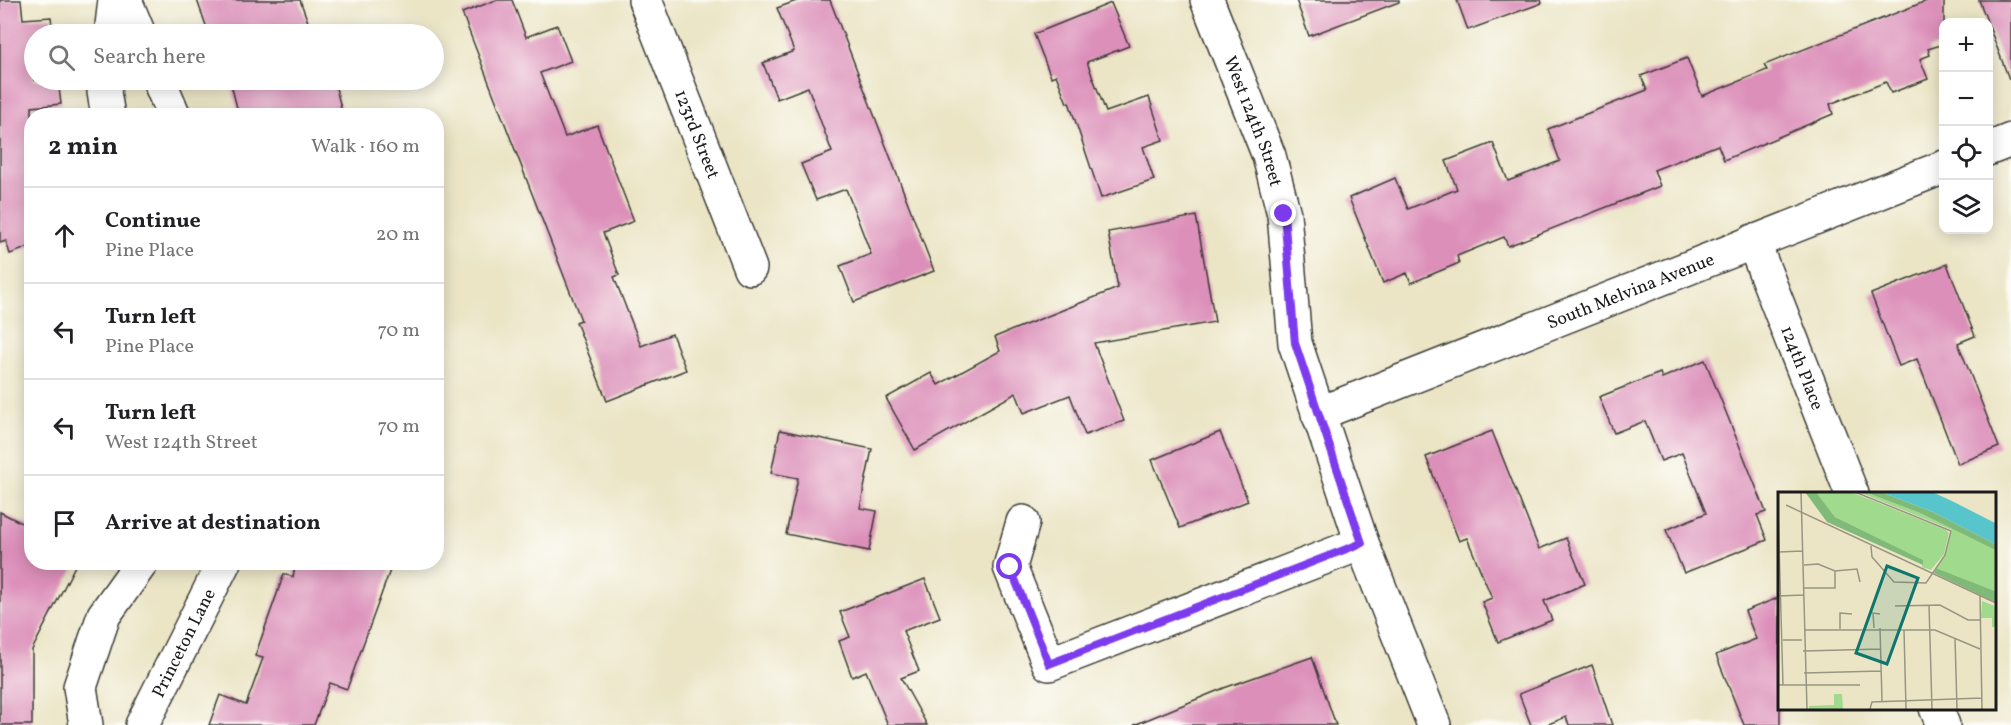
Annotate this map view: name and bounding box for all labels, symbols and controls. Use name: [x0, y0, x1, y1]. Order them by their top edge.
map controls: [1939, 18, 1993, 234]
button: +: [1939, 18, 1993, 72]
search box: [24, 24, 444, 90]
icon: search: [45, 41, 78, 74]
text: Search here: [93, 42, 206, 73]
street label: West 124th Street: [1217, 53, 1287, 189]
button: −: [1939, 72, 1993, 126]
street label: 123rd Street: [667, 86, 725, 183]
button: locate: [1939, 126, 1993, 180]
text: 2 min: [48, 129, 118, 165]
text: Walk · 160 m: [311, 133, 420, 161]
button: layers: [1939, 180, 1993, 234]
route end: [1270, 200, 1296, 226]
text: Continue: [105, 206, 201, 237]
icon: ahead: [48, 219, 81, 252]
text: 20 m: [376, 221, 420, 249]
text: Pine Place: [105, 237, 194, 265]
street label: South Melvina Avenue: [1544, 248, 1718, 336]
text: Turn left: [105, 302, 196, 333]
icon: left: [48, 315, 81, 348]
text: 70 m: [377, 317, 420, 345]
street label: 124th Place: [1773, 322, 1829, 414]
text: Pine Place: [105, 333, 194, 361]
text: Turn left: [105, 398, 196, 429]
icon: left: [48, 411, 81, 444]
text: 70 m: [377, 413, 420, 441]
text: West 124th Street: [105, 429, 258, 457]
inset map: [1778, 492, 1996, 710]
icon: arrive: [48, 507, 81, 540]
text: Arrive at destination: [105, 508, 321, 539]
route start: [996, 553, 1022, 579]
street label: Princeton Lane: [147, 585, 223, 702]

